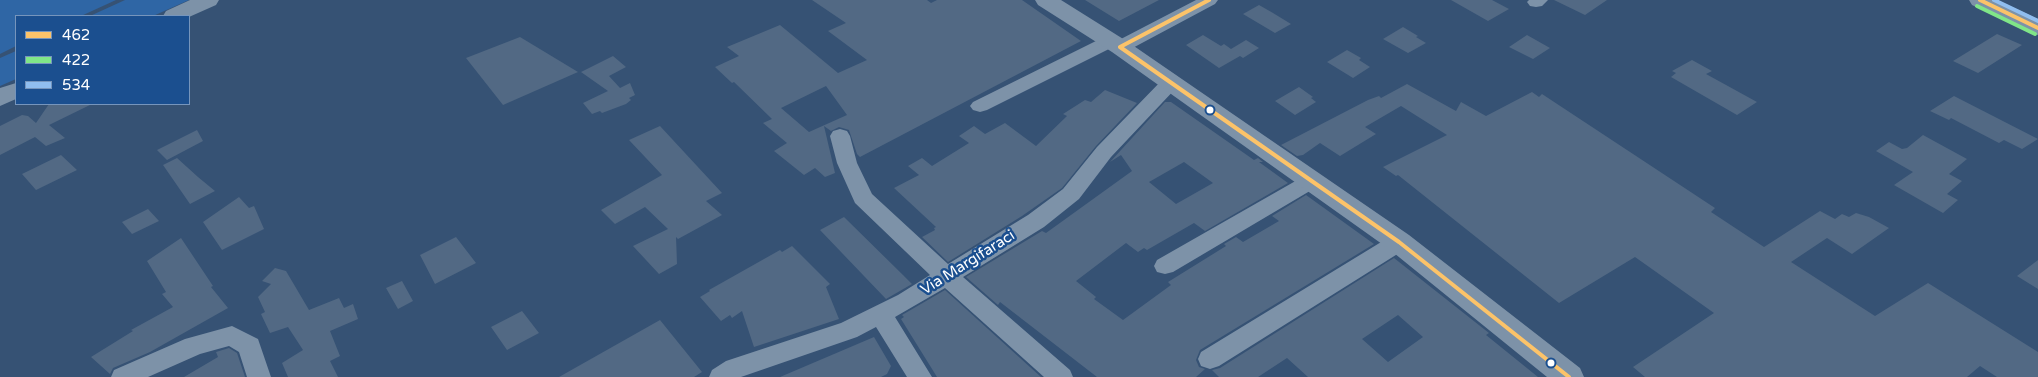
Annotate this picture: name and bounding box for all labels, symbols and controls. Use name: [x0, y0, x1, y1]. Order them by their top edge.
legend: [15, 15, 190, 105]
text: 462: [62, 26, 90, 44]
text: 422: [62, 51, 90, 69]
text: 534: [62, 76, 90, 94]
unlabelled marker: [1205, 105, 1215, 115]
street label: Via Margifaraci: [918, 227, 1018, 299]
unlabelled marker: [1546, 358, 1556, 368]

